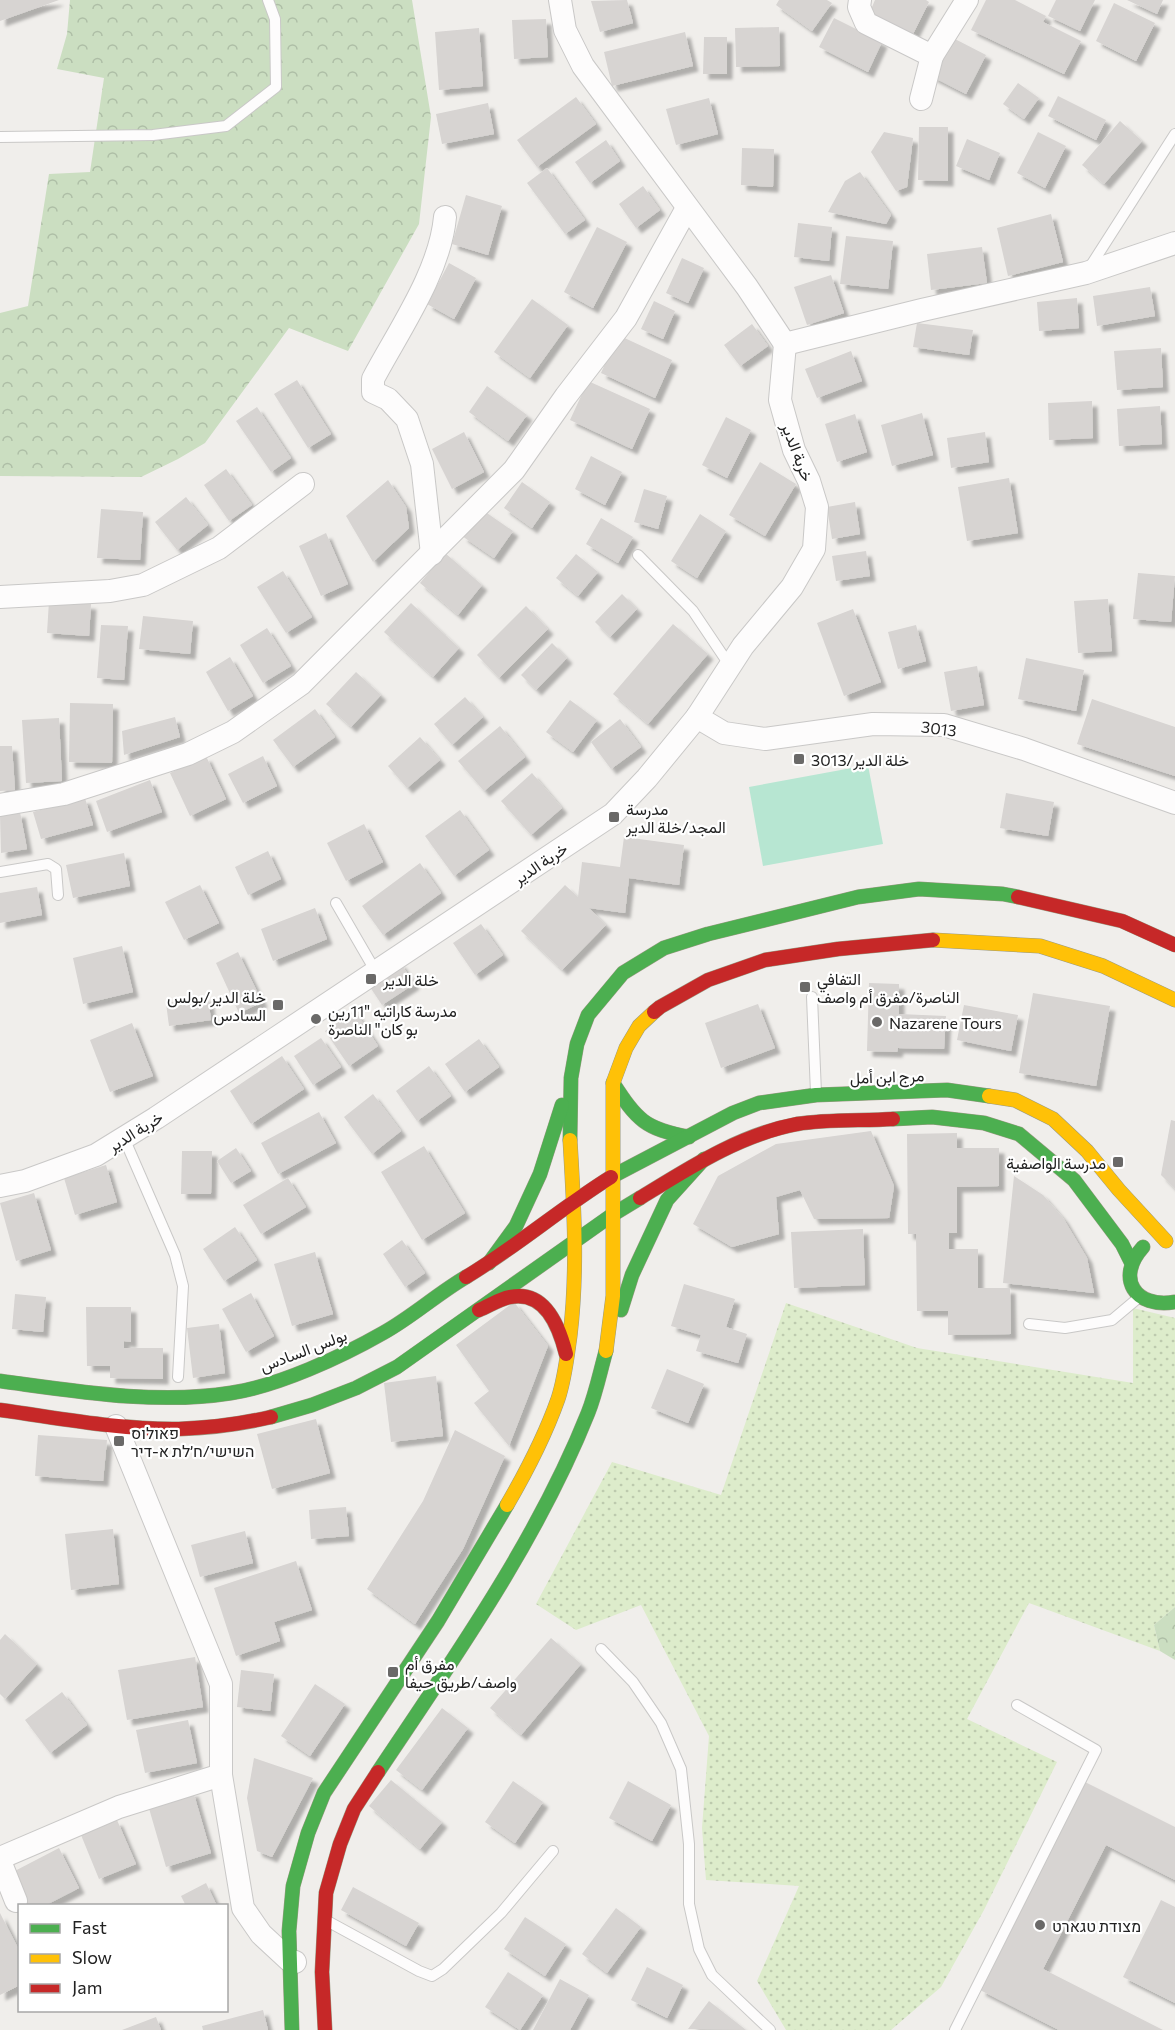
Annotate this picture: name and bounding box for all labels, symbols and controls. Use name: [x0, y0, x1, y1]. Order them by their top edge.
street label: خربة الدير: [776, 419, 818, 485]
street label: 3013: [920, 716, 958, 740]
place label: 3013/خلة الدير: [811, 750, 909, 771]
marker: 3013/خلة الدير: [792, 752, 806, 766]
place label: مدرسة المجد/خلة الدير: [625, 799, 726, 838]
marker: مدرسة المجد/خلة الدير: [607, 810, 621, 824]
street label: خربة الدير: [509, 838, 572, 890]
place label: التفافي الناصرة/مفرق أم واصف: [817, 969, 960, 1008]
place label: خلة الدير: [382, 970, 439, 991]
marker: خلة الدير: [364, 972, 378, 986]
marker: التفافي الناصرة/مفرق أم واصف: [798, 980, 812, 994]
place label: خلة الدير/بولس السادس: [167, 987, 266, 1026]
marker: خلة الدير/بولس السادس: [271, 998, 285, 1012]
place label: مدرسة كاراتيه "11رين بو كان" الناصرة: [328, 1001, 457, 1040]
marker: مدرسة كاراتيه "11رين بو كان" الناصرة: [309, 1012, 323, 1026]
place label: Nazarene Tours: [889, 1013, 1002, 1032]
marker: Nazarene Tours: [870, 1015, 884, 1029]
street label: مرج ابن أمل: [849, 1065, 925, 1090]
street label: خربة الدير: [103, 1107, 167, 1157]
place label: مدرسة الواصفية: [1006, 1153, 1106, 1174]
marker: مدرسة الواصفية: [1111, 1155, 1125, 1169]
street label: بولس السادس: [257, 1325, 350, 1377]
place label: פאולוס השישי/ח׳לת א-דיר: [131, 1423, 254, 1460]
marker: פאולוס השישי/ח׳לת א-דיר: [112, 1434, 126, 1448]
place label: مفرق أم واصف/طريق حيفا: [405, 1654, 517, 1693]
marker: مفرق أم واصف/طريق حيفا: [386, 1665, 400, 1679]
legend: [18, 1904, 228, 2012]
text: Fast: [72, 1916, 107, 1938]
place label: מצודת טגארט: [1052, 1916, 1141, 1935]
marker: מצודת טגארט: [1033, 1918, 1047, 1932]
text: Slow: [72, 1946, 112, 1968]
text: Jam: [72, 1976, 102, 1998]

